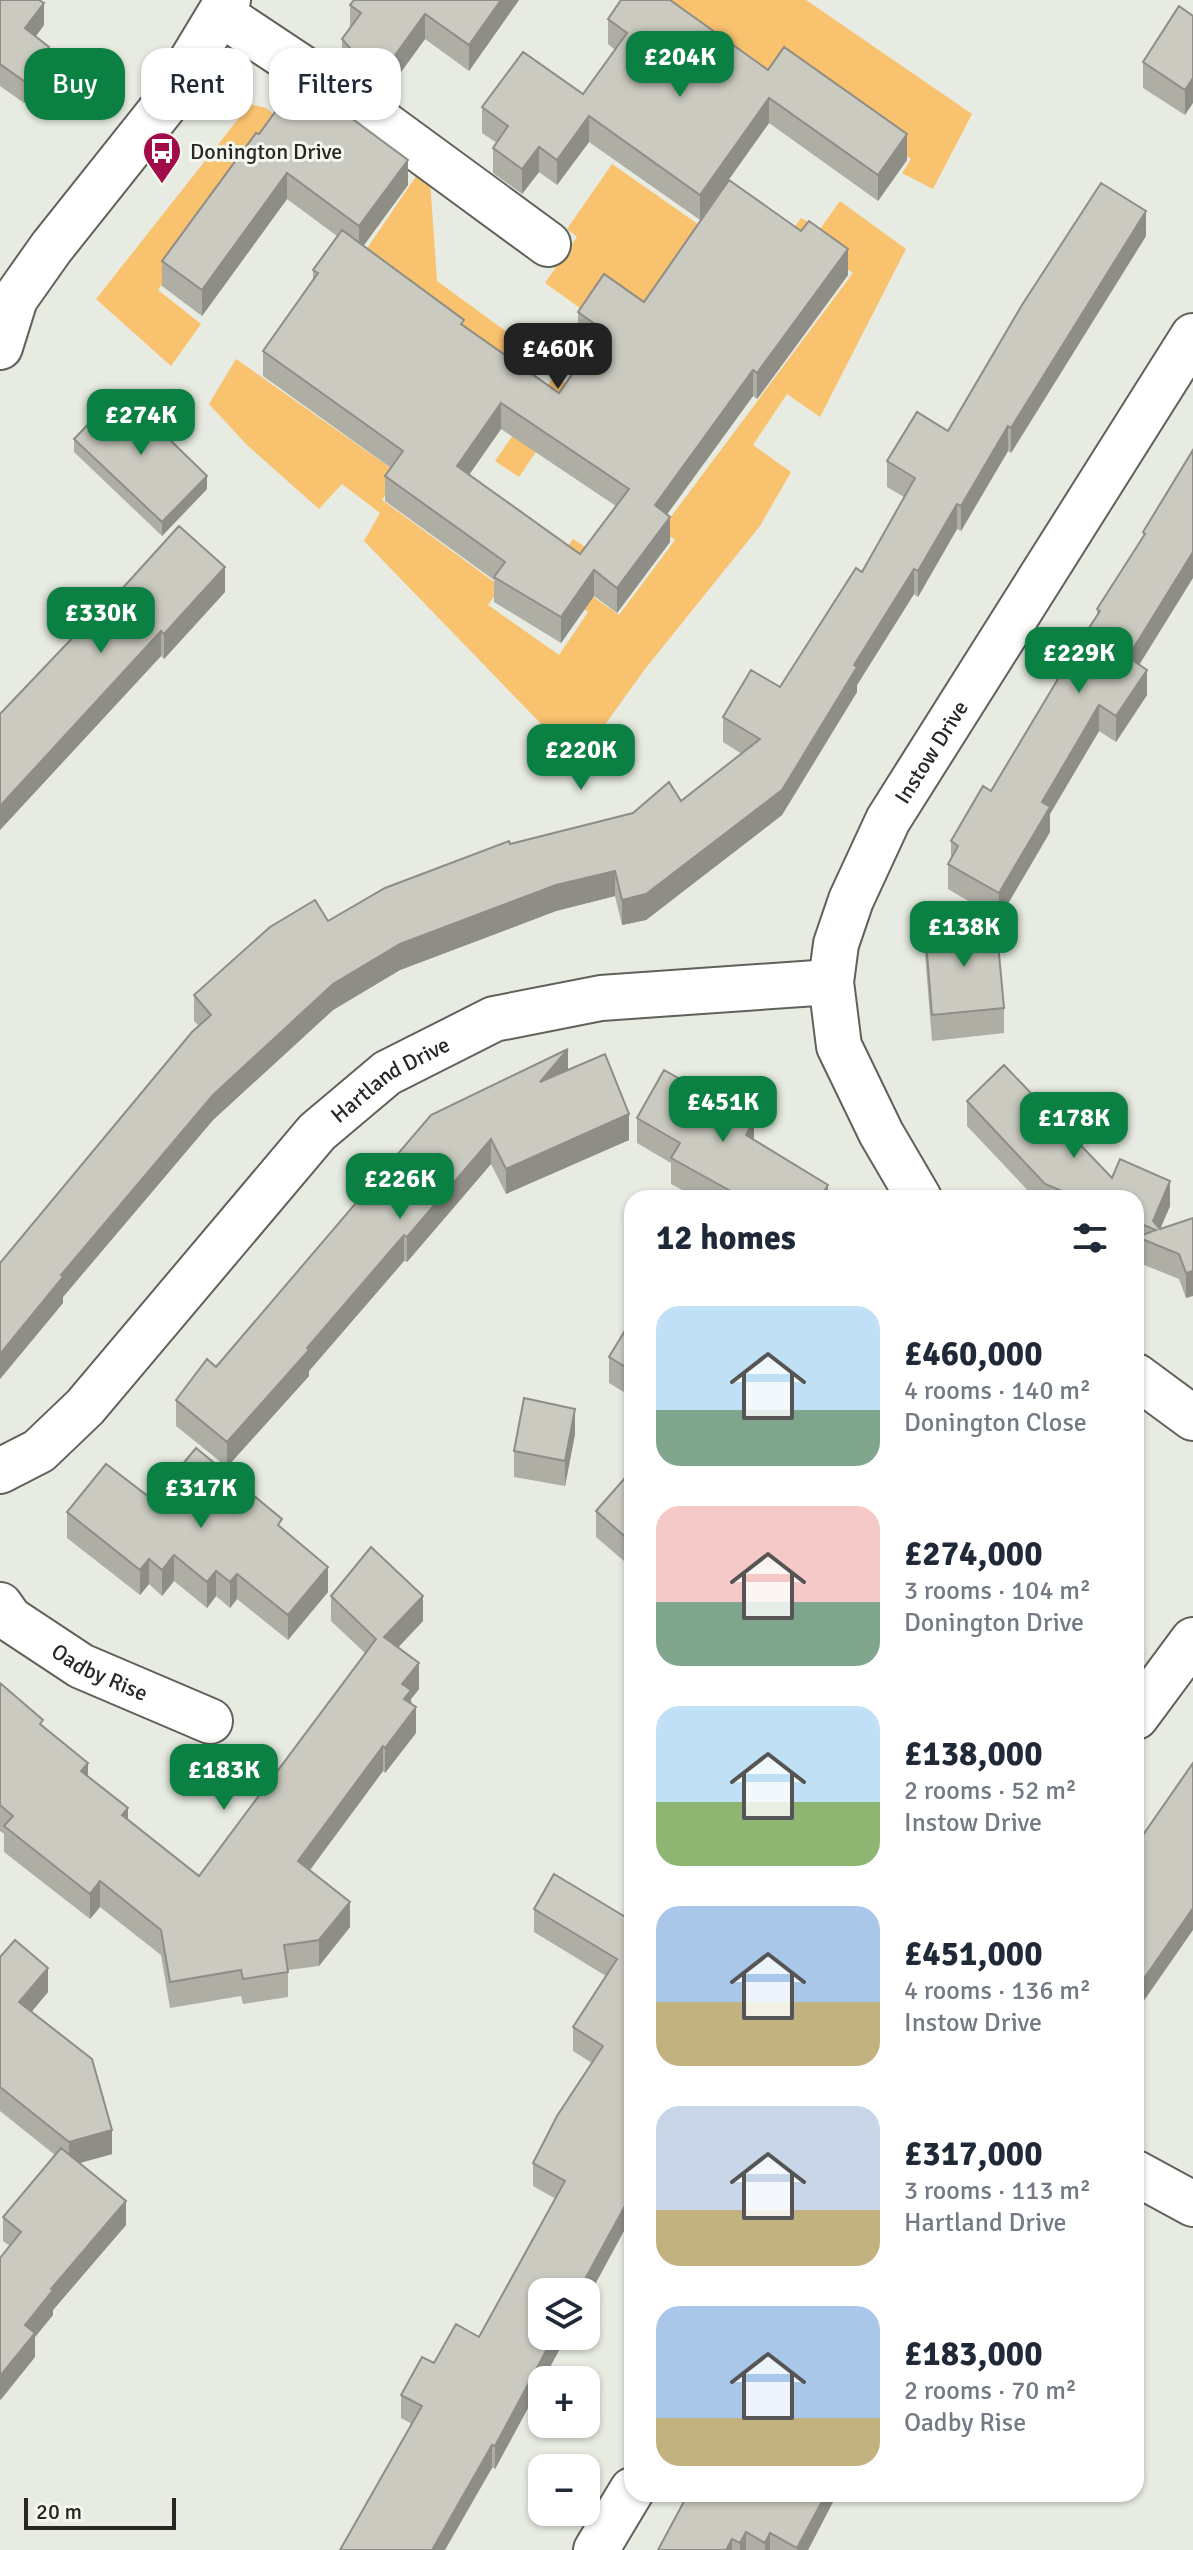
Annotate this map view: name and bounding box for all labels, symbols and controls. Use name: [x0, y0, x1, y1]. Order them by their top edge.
pin: £204K: [624, 31, 736, 99]
text: £204K: [644, 41, 716, 73]
chip: Buy: [24, 48, 125, 120]
chip: Rent: [141, 48, 253, 120]
chip: Filters: [269, 48, 401, 120]
bus stop icon: Donington Drive: [141, 130, 183, 185]
place label: Donington Drive: [190, 138, 342, 165]
pin: £460K: [502, 323, 614, 391]
text: £460K: [522, 333, 594, 365]
pin: £274K: [85, 389, 197, 457]
text: £274K: [105, 399, 177, 431]
pin: £330K: [45, 587, 157, 655]
text: £330K: [65, 597, 137, 629]
pin: £229K: [1023, 627, 1135, 695]
text: £229K: [1043, 637, 1115, 669]
street label: Instow Drive: [888, 695, 974, 808]
pin: £220K: [525, 724, 637, 792]
text: £220K: [545, 734, 617, 766]
pin: £138K: [908, 901, 1020, 969]
text: £138K: [928, 911, 1000, 943]
street label: Hartland Drive: [325, 1030, 454, 1128]
pin: £451K: [667, 1076, 779, 1144]
text: £451K: [687, 1086, 759, 1118]
pin: £178K: [1018, 1092, 1130, 1160]
text: £178K: [1038, 1102, 1110, 1134]
pin: £226K: [344, 1153, 456, 1221]
text: £226K: [364, 1163, 436, 1195]
icon: filters: [1068, 1216, 1112, 1260]
text: 12 homes: [656, 1217, 796, 1259]
text: £460,000: [904, 1333, 1043, 1375]
icon: home: [720, 1338, 816, 1434]
text: 4 rooms · 140 m²: [904, 1375, 1091, 1407]
text: Donington Close: [904, 1407, 1087, 1439]
pin: £317K: [145, 1462, 257, 1530]
text: £317K: [165, 1472, 237, 1504]
text: £274,000: [904, 1533, 1043, 1575]
icon: home: [720, 1538, 816, 1634]
text: 3 rooms · 104 m²: [904, 1575, 1091, 1607]
text: Donington Drive: [904, 1607, 1084, 1639]
street label: Oadby Rise: [47, 1637, 152, 1706]
text: £138,000: [904, 1733, 1043, 1775]
icon: home: [720, 1738, 816, 1834]
pin: £183K: [168, 1744, 280, 1812]
text: £183K: [188, 1754, 260, 1786]
text: 2 rooms · 52 m²: [904, 1775, 1077, 1807]
text: Instow Drive: [904, 1807, 1042, 1839]
text: £451,000: [904, 1933, 1043, 1975]
icon: home: [720, 1938, 816, 2034]
text: 4 rooms · 136 m²: [904, 1975, 1091, 2007]
text: Instow Drive: [904, 2007, 1042, 2039]
text: £317,000: [904, 2133, 1043, 2175]
icon: home: [720, 2138, 816, 2234]
text: 3 rooms · 113 m²: [904, 2175, 1091, 2207]
text: Hartland Drive: [904, 2207, 1067, 2239]
map controls: [528, 2278, 600, 2526]
button: layers: [528, 2278, 600, 2350]
text: £183,000: [904, 2333, 1043, 2375]
icon: home: [720, 2338, 816, 2434]
button: +: [528, 2366, 600, 2438]
text: 2 rooms · 70 m²: [904, 2375, 1077, 2407]
text: Oadby Rise: [904, 2407, 1026, 2439]
button: −: [528, 2454, 600, 2526]
scale bar: [24, 2494, 176, 2530]
text: 20 m: [36, 2498, 82, 2525]

